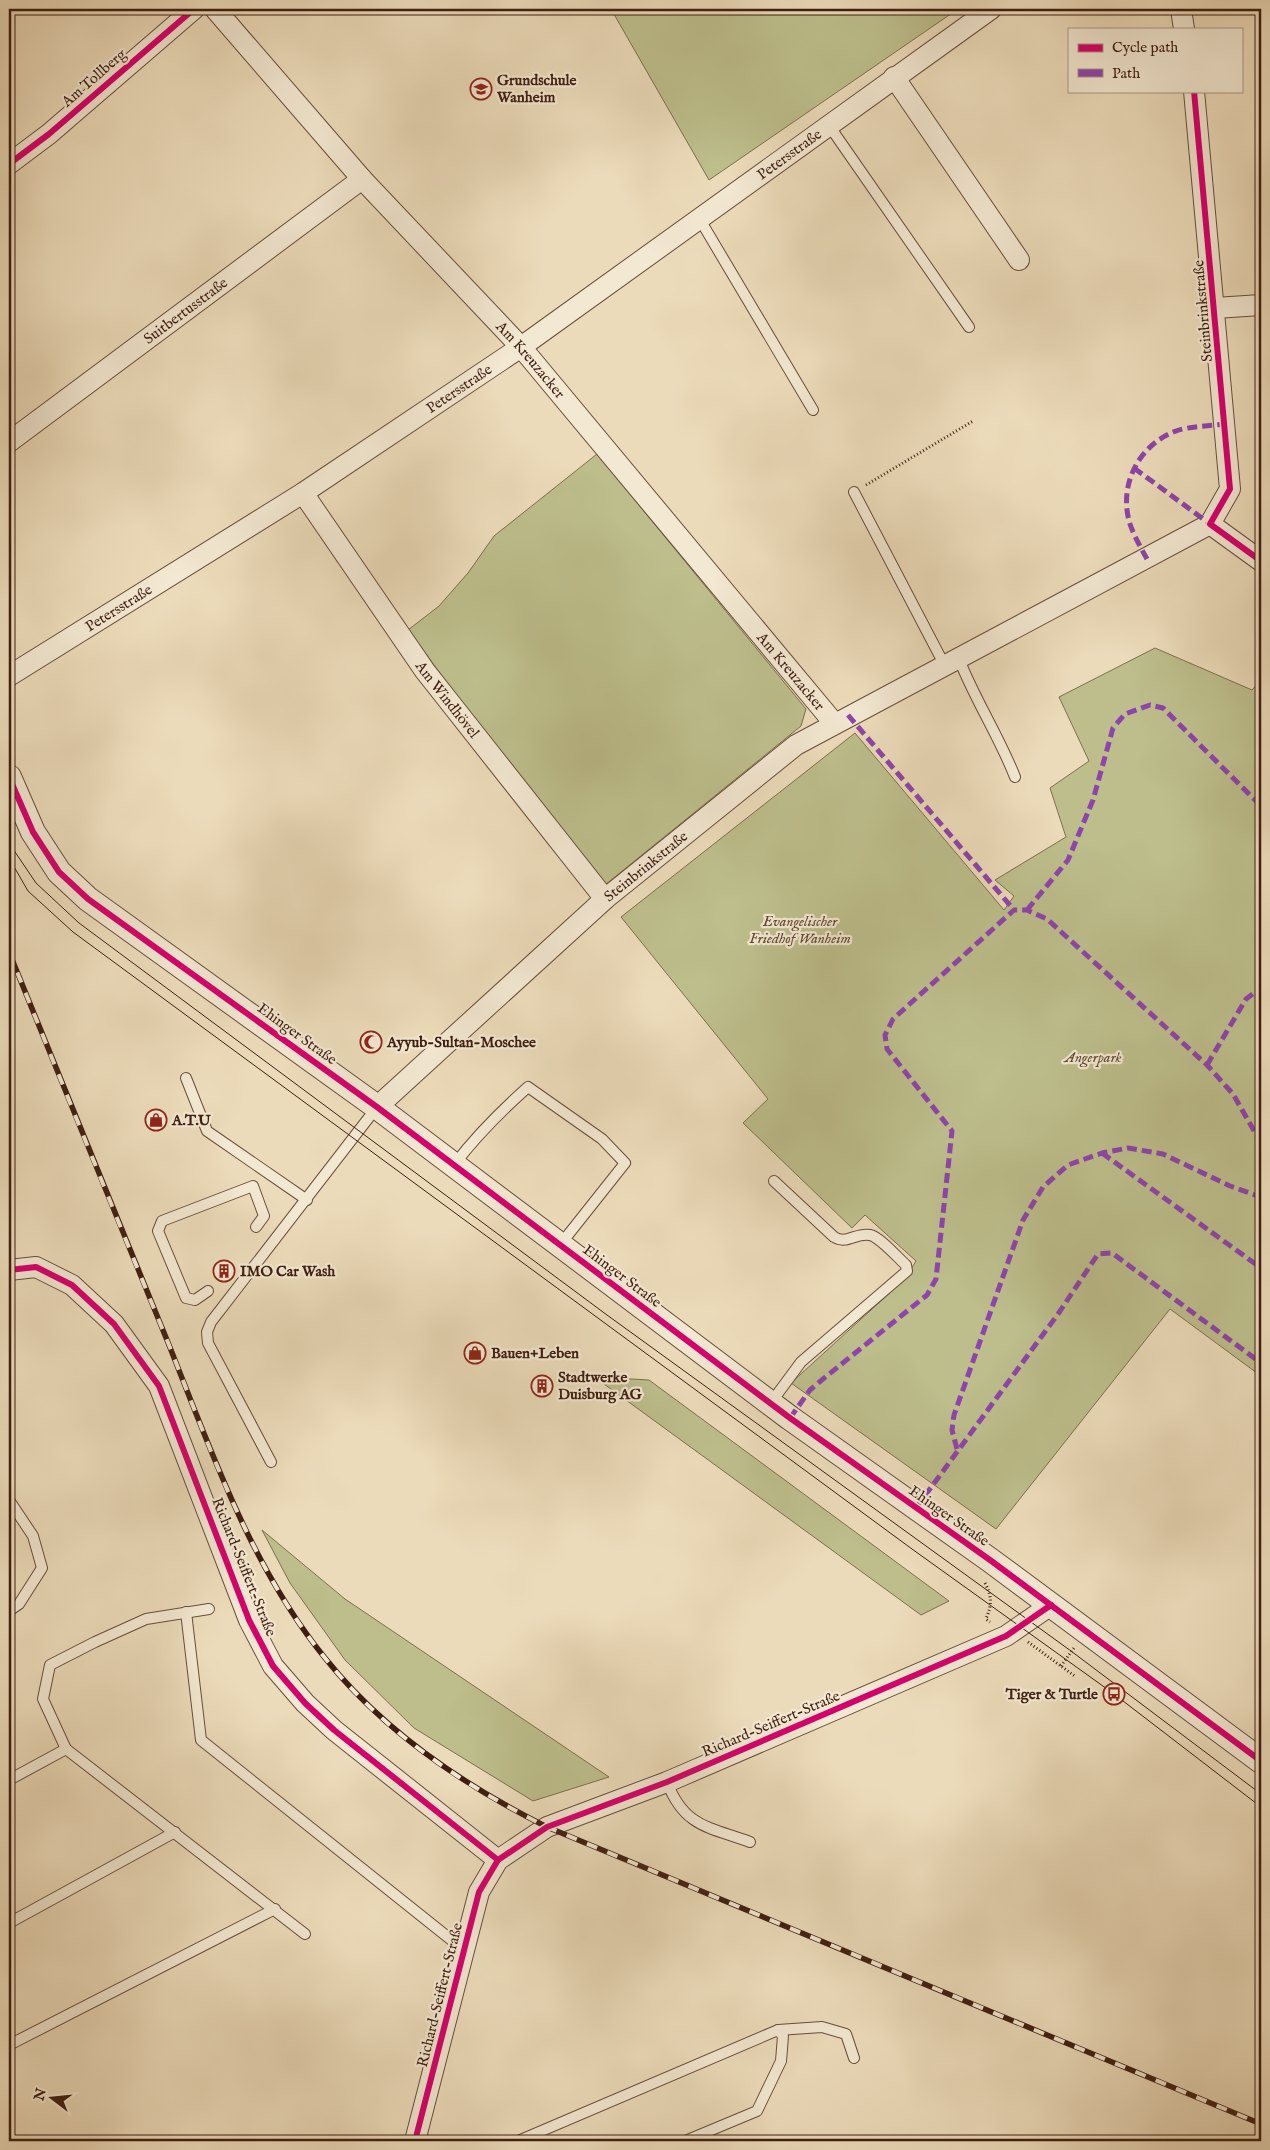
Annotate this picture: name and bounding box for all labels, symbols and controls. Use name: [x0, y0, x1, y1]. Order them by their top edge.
legend: [1068, 28, 1242, 92]
text: Cycle path: [1112, 38, 1178, 57]
street label: Am Tollberg: [57, 44, 131, 112]
text: Path: [1112, 64, 1140, 83]
place label: Grundschule Wanheim: [496, 71, 577, 107]
school or university icon: Grundschule Wanheim: [469, 77, 493, 101]
street label: Petersstraße: [753, 124, 825, 184]
street label: Steinbrinkstraße: [1189, 259, 1217, 363]
street label: Suitbertusstraße: [140, 273, 231, 348]
street label: Am Kreuzacker: [491, 316, 570, 403]
street label: Petersstraße: [422, 360, 496, 417]
street label: Petersstraße: [82, 580, 156, 636]
street label: Am Kreuzacker: [752, 627, 829, 715]
street label: Am Windhövel: [411, 656, 484, 742]
street label: Steinbrinkstraße: [600, 827, 692, 906]
park label: Evangelischer Friedhof Wanheim: [749, 912, 851, 948]
street label: Ehinger Straße: [254, 999, 341, 1069]
mosque icon: Ayyub-Sultan-Moschee: [359, 1030, 383, 1054]
place label: Ayyub-Sultan-Moschee: [386, 1033, 536, 1052]
park label: Angerpark: [1062, 1048, 1122, 1068]
shop icon: A.T.U: [144, 1108, 168, 1132]
place label: A.T.U: [171, 1111, 212, 1130]
street label: Ehinger Straße: [579, 1240, 665, 1312]
building icon: IMO Car Wash: [212, 1259, 236, 1283]
place label: IMO Car Wash: [240, 1262, 336, 1281]
shop icon: Bauen+Leben: [463, 1341, 487, 1365]
place label: Bauen+Leben: [491, 1344, 579, 1363]
place label: Stadtwerke Duisburg AG: [558, 1368, 643, 1404]
building icon: Stadtwerke Duisburg AG: [530, 1374, 554, 1398]
street label: Ehinger Straße: [905, 1481, 993, 1551]
street label: Richard-Seiffert-Straße: [207, 1495, 281, 1639]
bus stop icon: Tiger & Turtle: [1102, 1682, 1126, 1706]
place label: Tiger & Turtle: [1005, 1685, 1098, 1704]
street label: Richard-Seiffert-Straße: [699, 1686, 843, 1762]
street label: Richard-Seiffert-Straße: [413, 1921, 467, 2069]
north arrow: [28, 2072, 78, 2122]
text: N: [30, 2086, 51, 2104]

